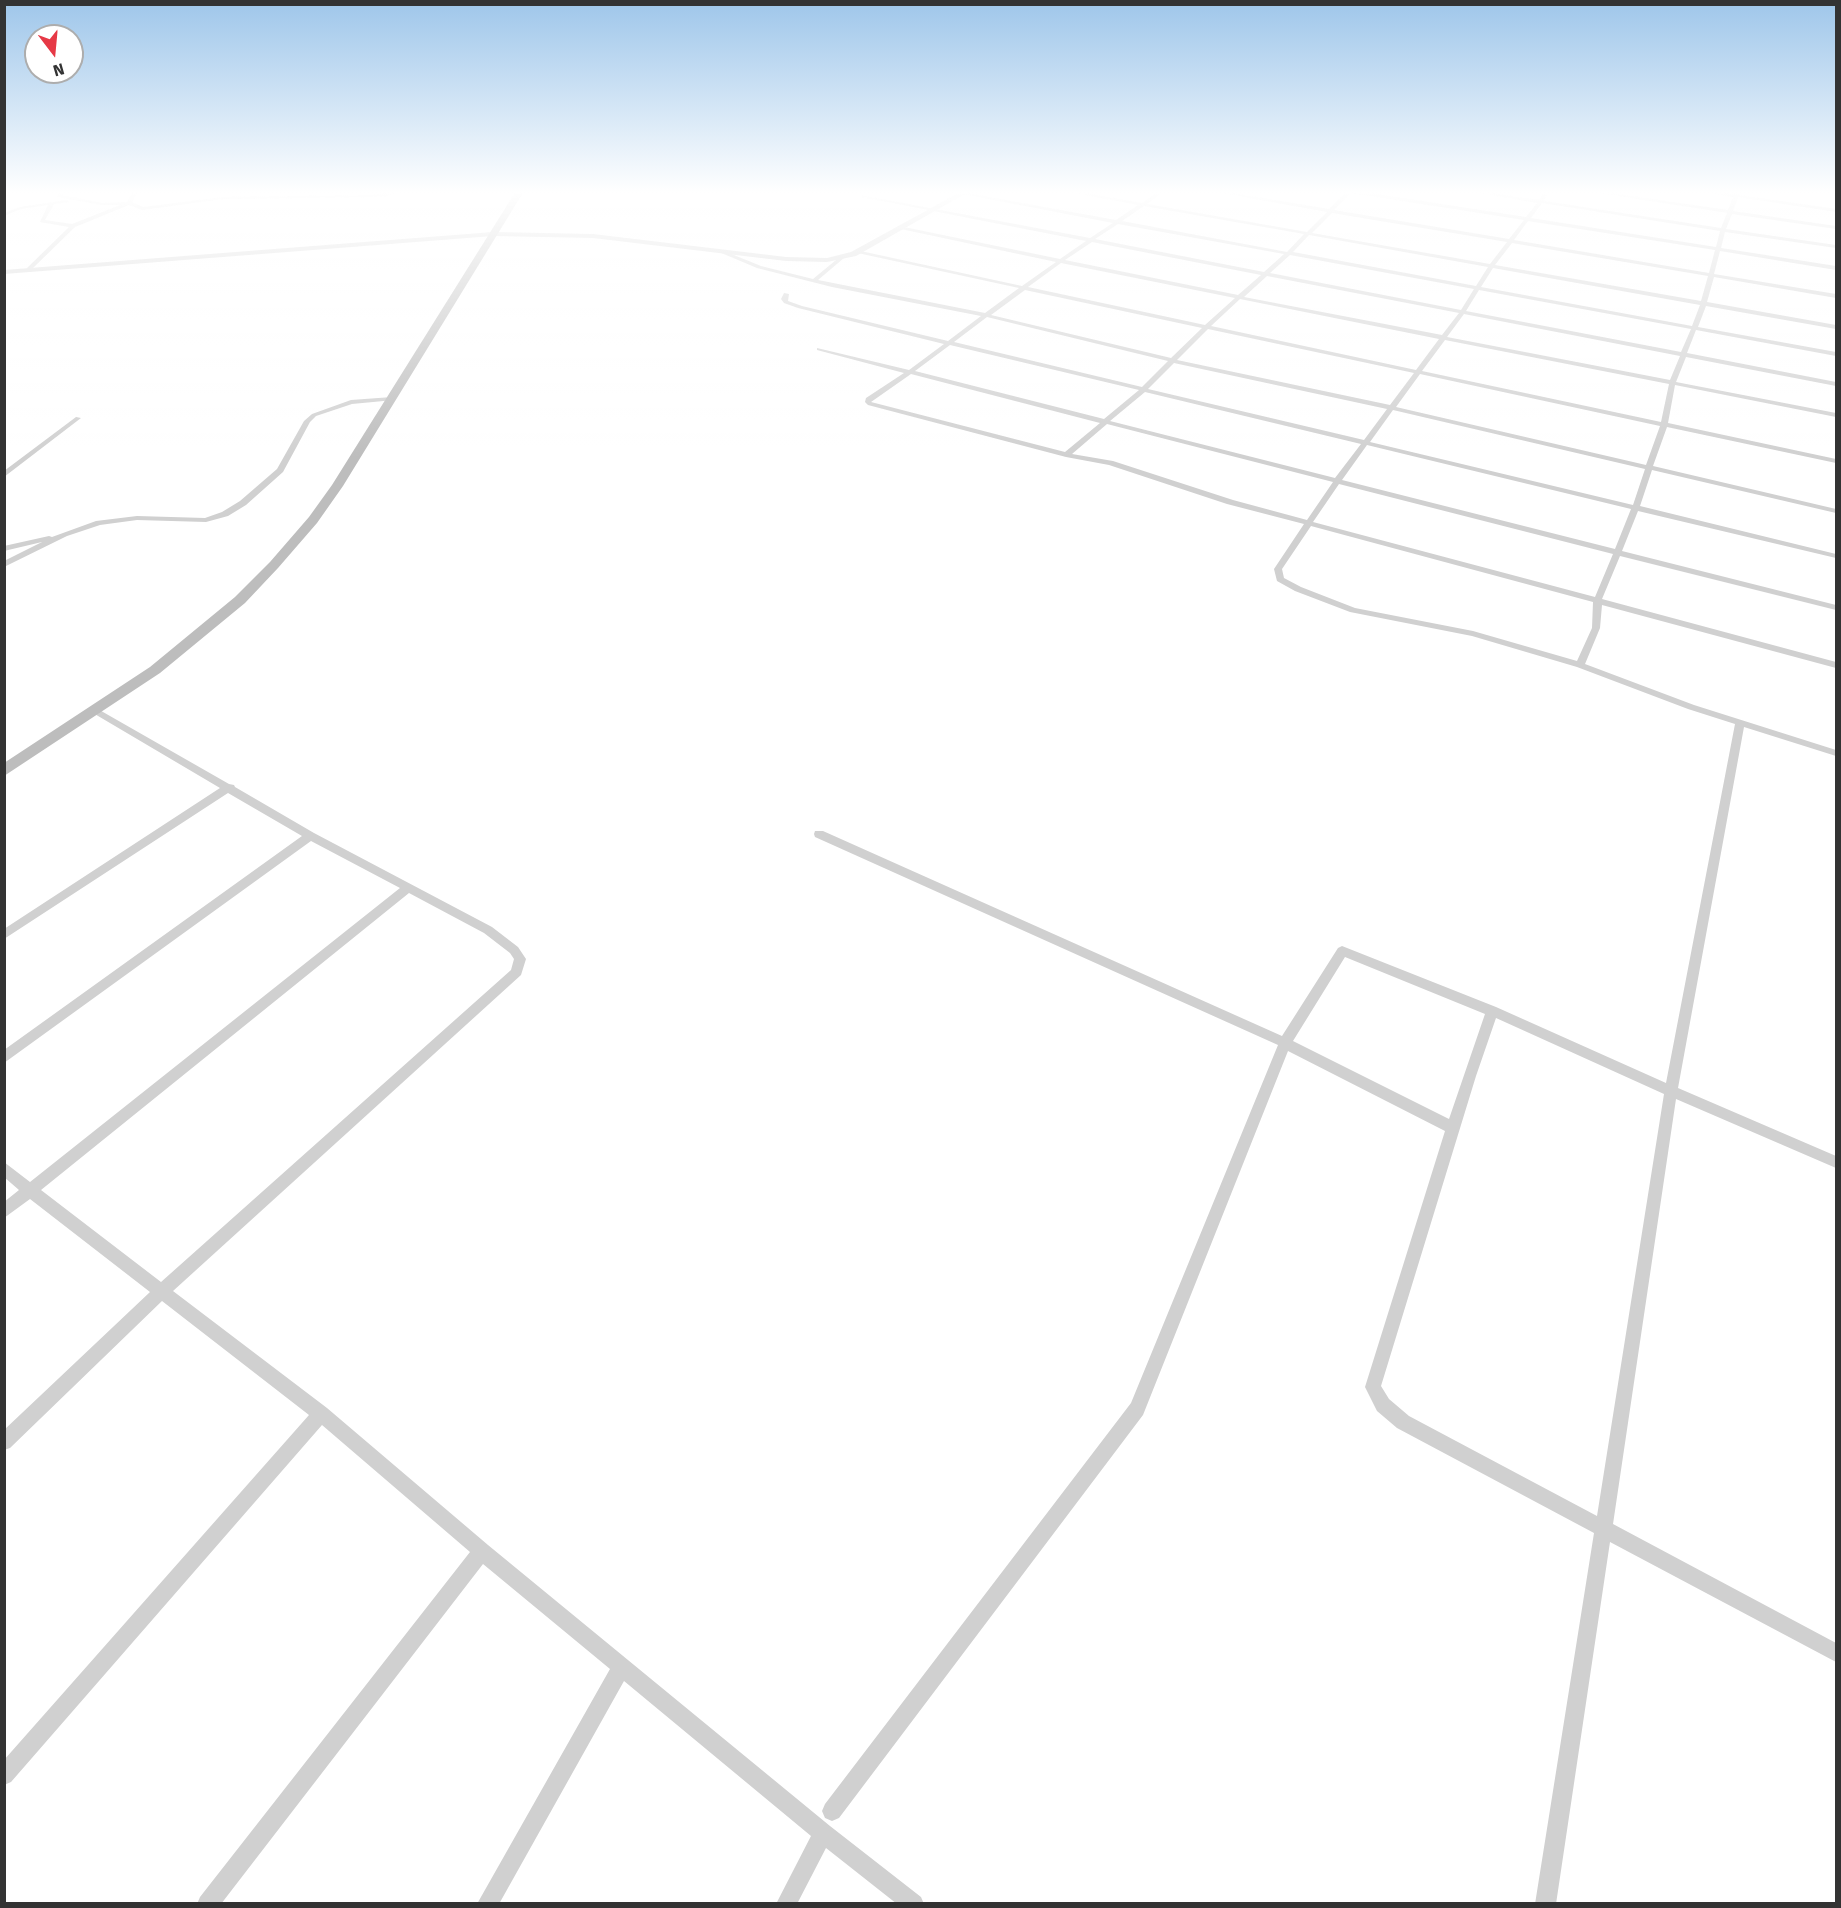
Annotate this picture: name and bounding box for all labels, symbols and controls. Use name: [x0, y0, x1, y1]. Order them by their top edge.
north arrow: [24, 24, 84, 84]
text: N: [51, 59, 66, 80]

